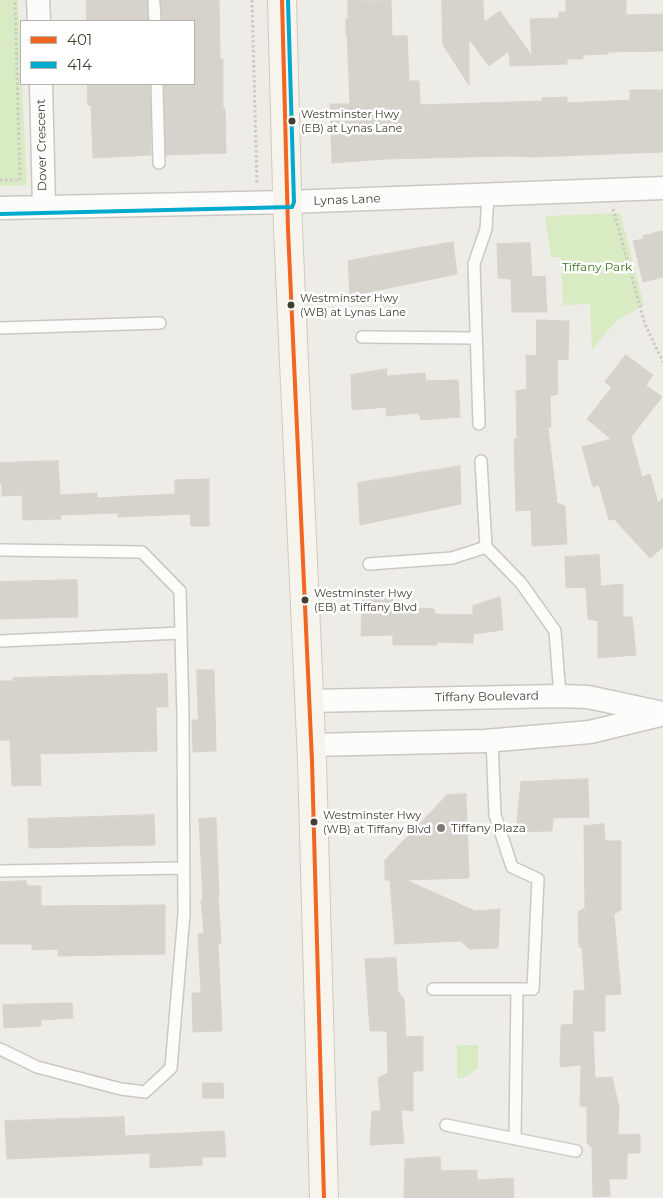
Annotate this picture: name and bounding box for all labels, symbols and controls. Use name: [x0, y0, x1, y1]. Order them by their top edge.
legend: [20, 20, 195, 85]
text: 401: [67, 30, 92, 49]
text: 414: [67, 55, 92, 74]
street label: Dover Crescent: [34, 99, 50, 191]
place label: Westminster Hwy (EB) at Lynas Lane: [301, 108, 402, 134]
marker: Westminster Hwy (EB) at Lynas Lane: [287, 116, 297, 126]
street label: Lynas Lane: [313, 192, 381, 208]
park label: Tiffany Park: [562, 260, 632, 274]
place label: Westminster Hwy (WB) at Lynas Lane: [300, 292, 406, 318]
marker: Westminster Hwy (WB) at Lynas Lane: [286, 300, 296, 310]
place label: Westminster Hwy (EB) at Tiffany Blvd: [314, 587, 417, 613]
marker: Westminster Hwy (EB) at Tiffany Blvd: [300, 595, 310, 605]
street label: Tiffany Boulevard: [435, 689, 539, 705]
place label: Westminster Hwy (WB) at Tiffany Blvd: [323, 809, 431, 835]
marker: Westminster Hwy (WB) at Tiffany Blvd: [309, 817, 319, 827]
place label: Tiffany Plaza: [451, 821, 526, 835]
marker: Tiffany Plaza: [435, 822, 447, 834]

